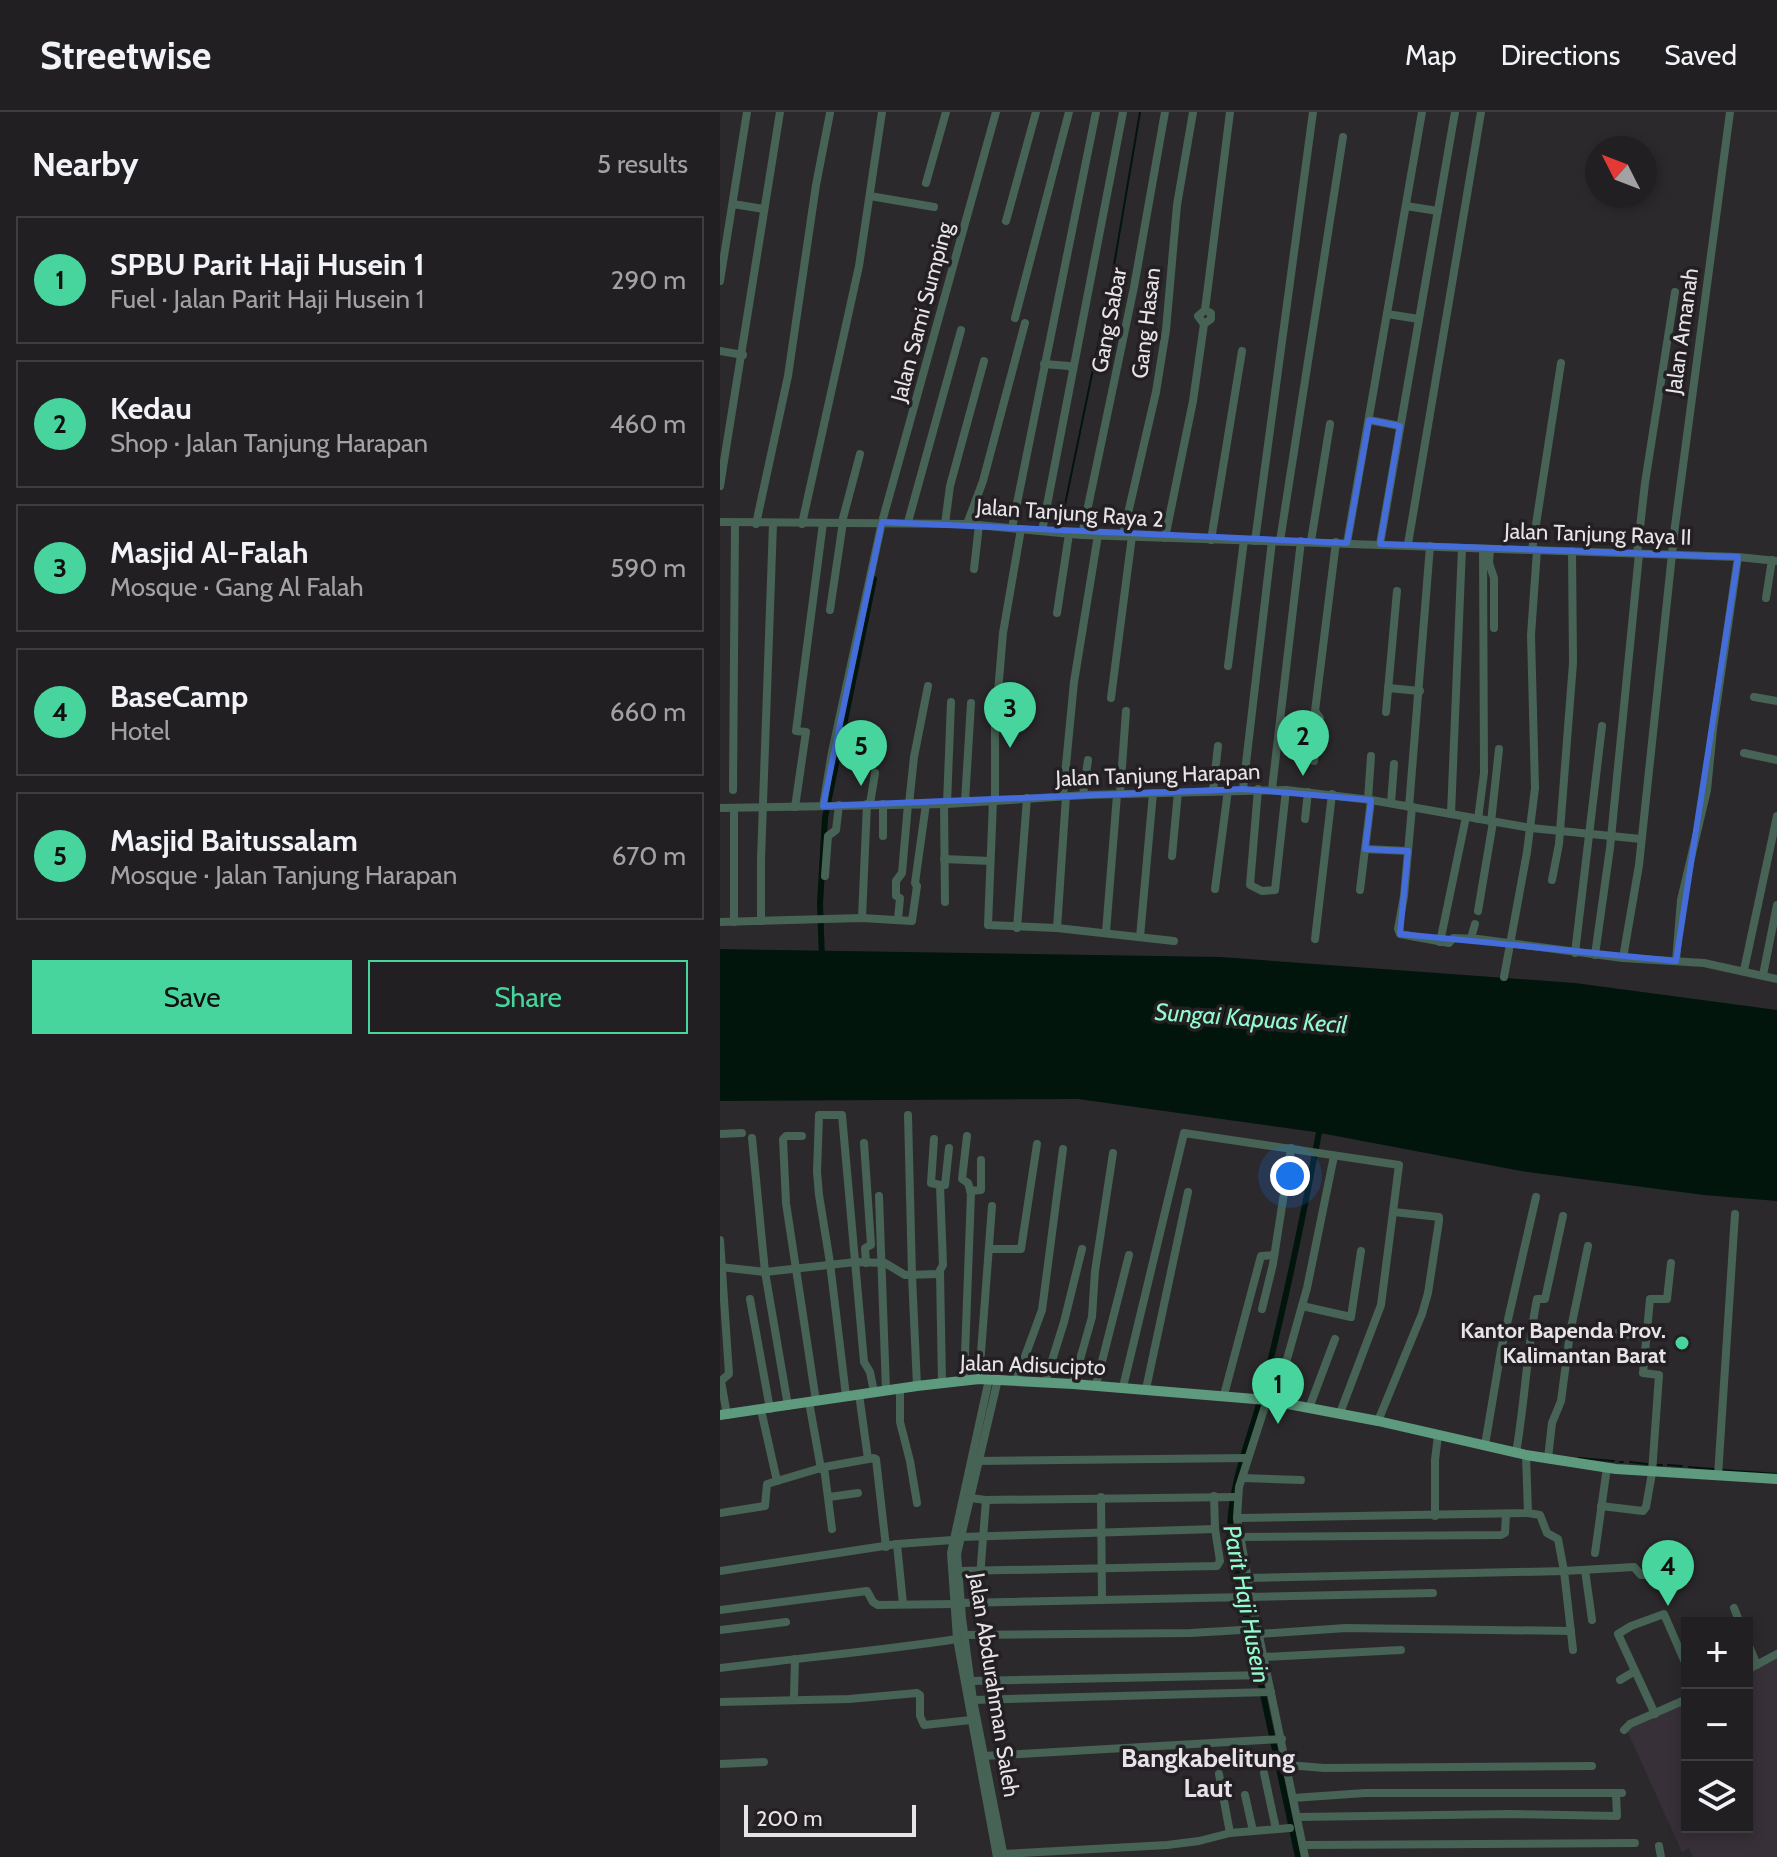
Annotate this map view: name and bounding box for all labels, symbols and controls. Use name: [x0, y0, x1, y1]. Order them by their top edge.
text: Streetwise: [40, 32, 211, 79]
text: Map: [1405, 38, 1457, 72]
text: Directions: [1501, 38, 1620, 72]
text: Saved: [1664, 38, 1737, 72]
north arrow: [1585, 136, 1657, 208]
text: Nearby: [32, 143, 139, 185]
text: 5 results: [597, 148, 688, 180]
street label: Jalan Sami Sumping: [885, 218, 959, 406]
text: SPBU Parit Haji Husein 1: [110, 246, 424, 283]
text: 1: [55, 264, 65, 296]
text: 290 m: [611, 264, 686, 296]
street label: Gang Sabar: [1086, 265, 1132, 375]
street label: Gang Hasan: [1126, 266, 1166, 380]
street label: Jalan Amanah: [1660, 266, 1704, 397]
text: Fuel · Jalan Parit Haji Husein 1: [110, 283, 424, 315]
text: Kedau: [110, 390, 192, 427]
text: 2: [53, 408, 67, 440]
text: 460 m: [609, 408, 686, 440]
text: Shop · Jalan Tanjung Harapan: [110, 427, 428, 459]
street label: Jalan Tanjung Raya 2: [974, 493, 1165, 533]
street label: Jalan Tanjung Raya II: [1503, 517, 1692, 551]
text: Masjid Al-Falah: [110, 534, 309, 571]
text: 3: [53, 552, 67, 584]
text: 590 m: [610, 552, 686, 584]
text: Mosque · Gang Al Falah: [110, 571, 364, 603]
text: BaseCamp: [110, 678, 248, 715]
pin: 3: [984, 682, 1036, 748]
text: 4: [52, 696, 68, 728]
text: 660 m: [610, 696, 686, 728]
pin: 2: [1277, 710, 1329, 776]
text: Hotel: [110, 715, 170, 747]
pin: 5: [835, 720, 887, 786]
street label: Jalan Tanjung Harapan: [1054, 758, 1261, 792]
text: Masjid Baitussalam: [110, 822, 358, 859]
text: 5: [53, 840, 67, 872]
text: 670 m: [612, 840, 686, 872]
text: Mosque · Jalan Tanjung Harapan: [110, 859, 457, 891]
button: Save: [32, 960, 352, 1034]
button: Share: [368, 960, 688, 1034]
water label: Sungai Kapuas Kecil: [1154, 997, 1348, 1039]
your location: [1270, 1156, 1310, 1196]
place label: Kantor Bapenda Prov. Kalimantan Barat: [1460, 1317, 1666, 1369]
marker: Kantor Bapenda Prov. Kalimantan Barat: [1673, 1334, 1691, 1352]
street label: Jalan Adisucipto: [959, 1349, 1106, 1381]
pin: 1: [1252, 1358, 1304, 1424]
water label: Parit Haji Husein: [1217, 1522, 1277, 1686]
pin: 4: [1642, 1540, 1694, 1606]
street label: Jalan Abdurahman Saleh: [963, 1570, 1025, 1799]
map controls: [1681, 1617, 1753, 1833]
button: +: [1681, 1617, 1753, 1689]
button: −: [1681, 1689, 1753, 1761]
district label: Bangkabelitung Laut: [1121, 1742, 1295, 1804]
button: layers: [1681, 1761, 1753, 1833]
scale bar: [744, 1801, 916, 1837]
text: 200 m: [756, 1805, 822, 1832]

